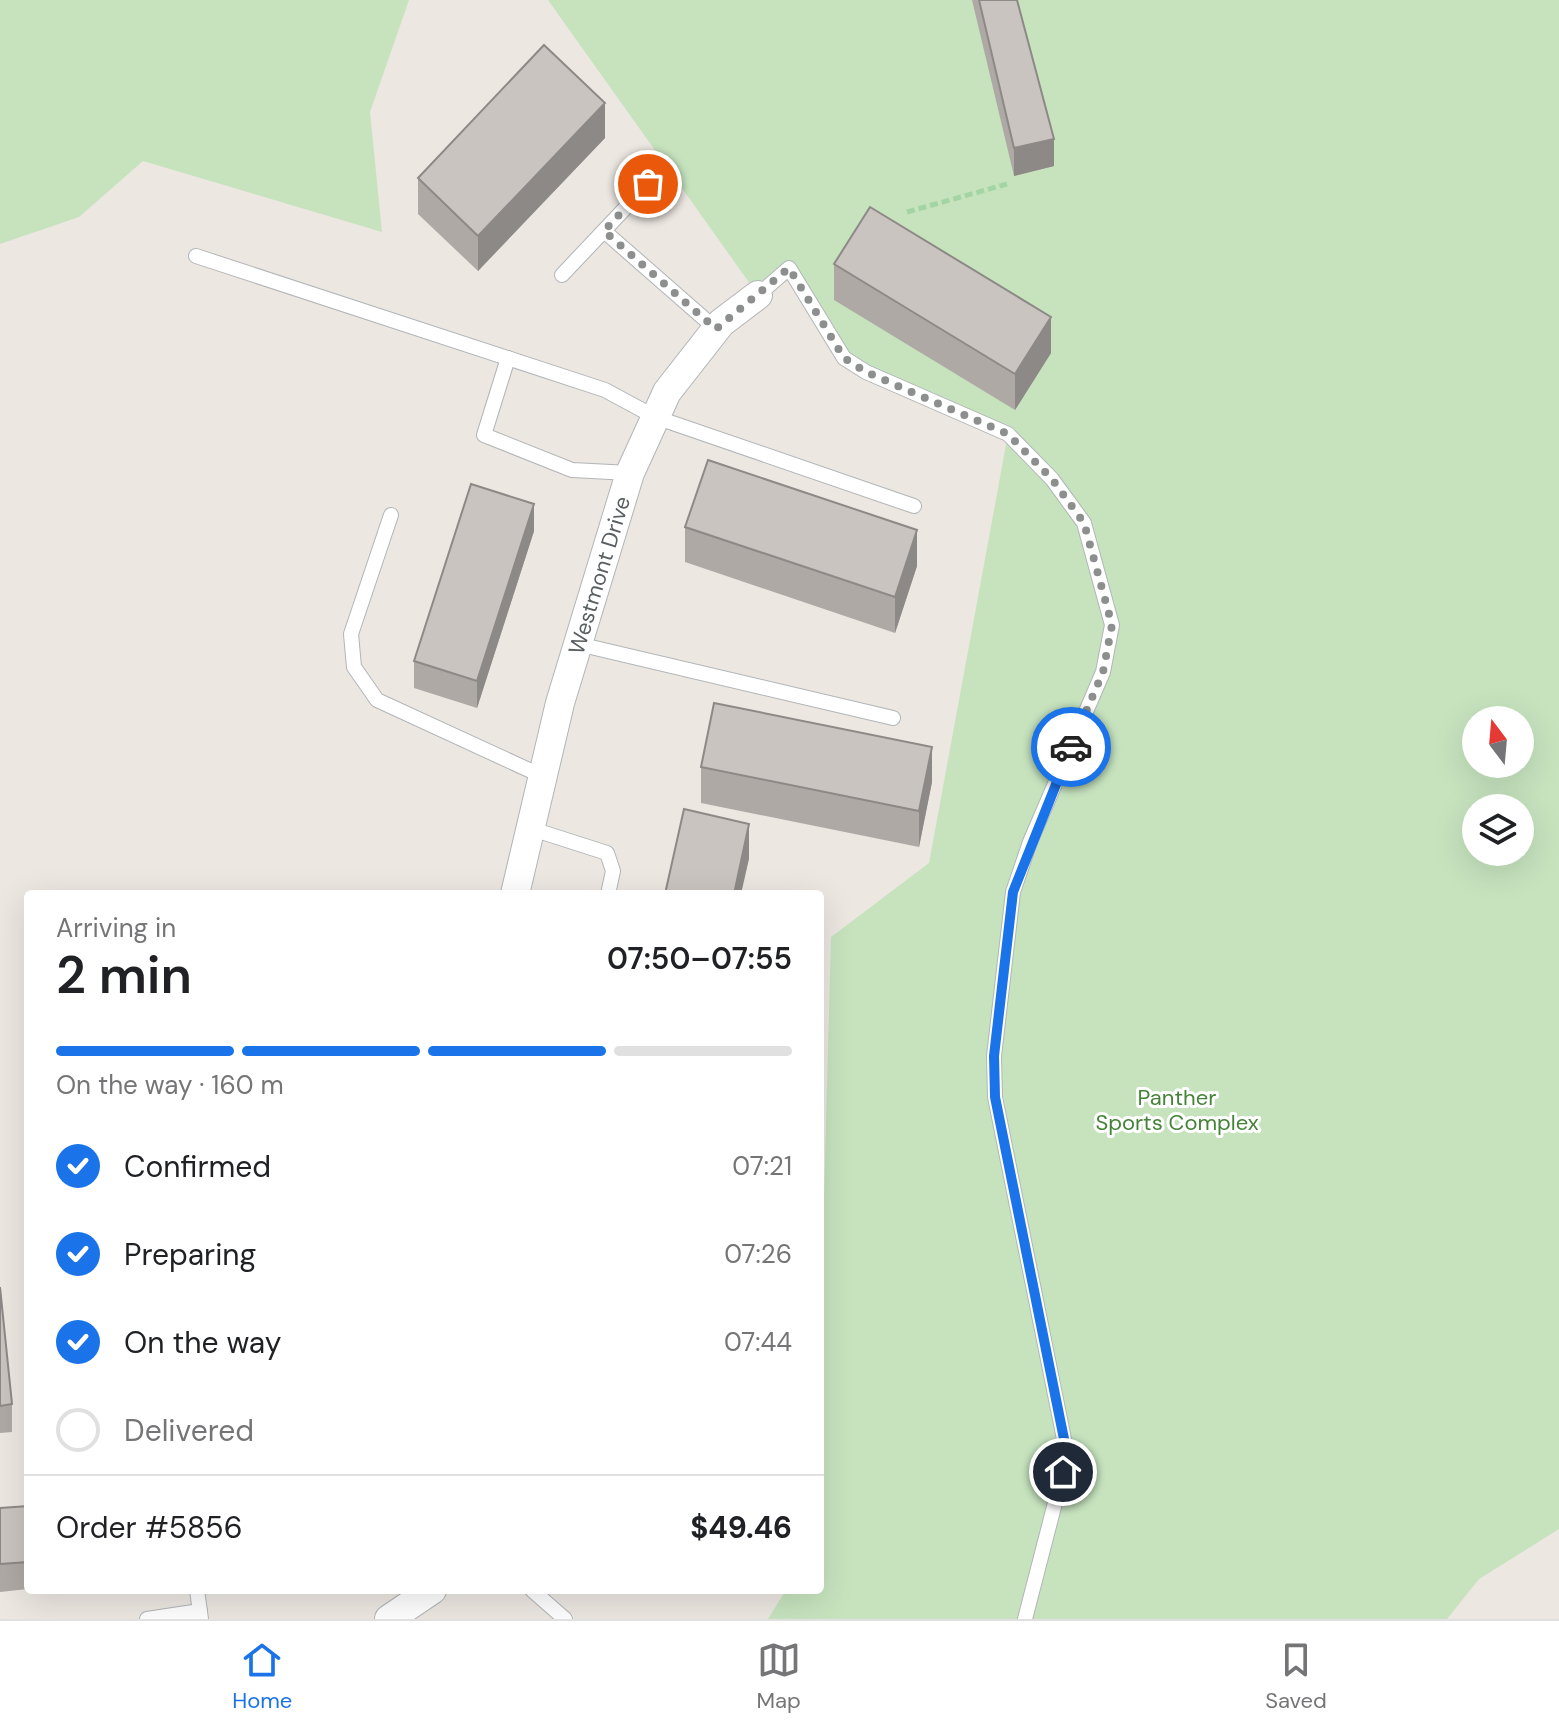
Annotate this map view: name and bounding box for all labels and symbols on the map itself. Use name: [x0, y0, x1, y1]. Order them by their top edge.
pin: [614, 150, 682, 218]
street label: Westmont Drive: [562, 493, 637, 658]
north arrow: [1462, 706, 1534, 778]
courier: [1031, 707, 1111, 787]
park label: Panther Sports Complex: [1095, 1083, 1259, 1137]
pin: [1029, 1438, 1097, 1506]

